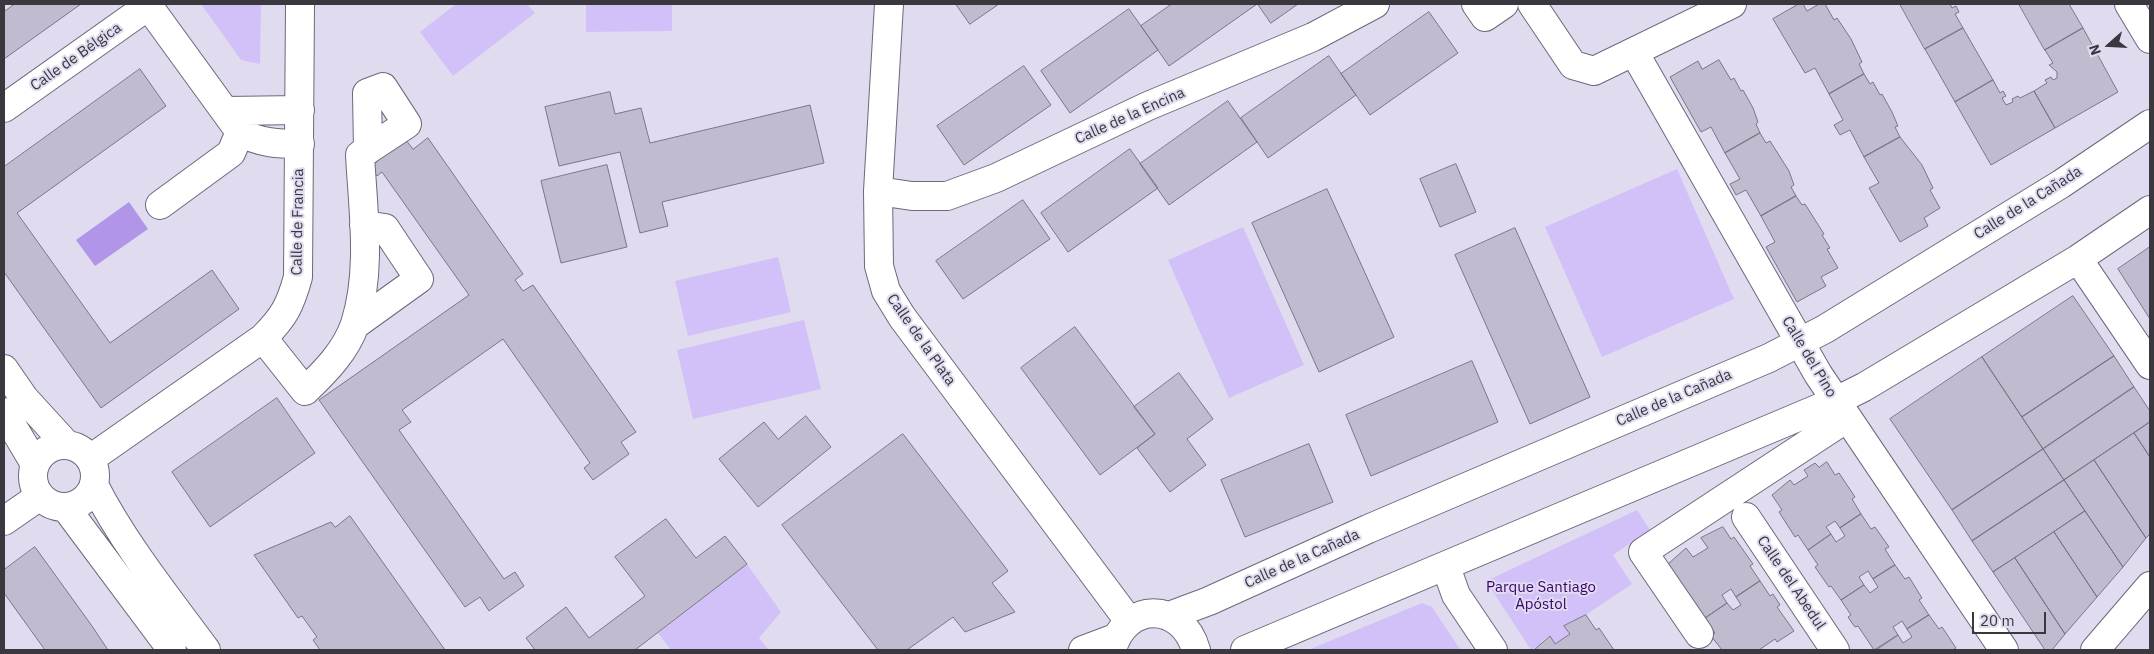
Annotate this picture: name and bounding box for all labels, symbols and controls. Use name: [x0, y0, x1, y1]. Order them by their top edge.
street label: Calle de Bélgica: [27, 19, 125, 95]
north arrow: [2084, 20, 2134, 70]
text: N: [2085, 42, 2105, 58]
street label: Calle de la Encina: [1072, 84, 1188, 148]
street label: Calle de la Cañada: [1971, 163, 2085, 243]
street label: Calle de Francia: [288, 168, 308, 276]
street label: Calle de la Plata: [883, 291, 959, 389]
street label: Calle del Pino: [1778, 313, 1840, 401]
street label: Calle de la Cañada: [1613, 366, 1735, 430]
street label: Calle de la Cañada: [1242, 526, 1362, 592]
street label: Calle del Abedul: [1753, 533, 1829, 633]
park label: Parque Santiago Apóstol: [1486, 579, 1596, 614]
scale bar: [1974, 602, 2048, 634]
text: 20 m: [1980, 611, 2015, 630]

